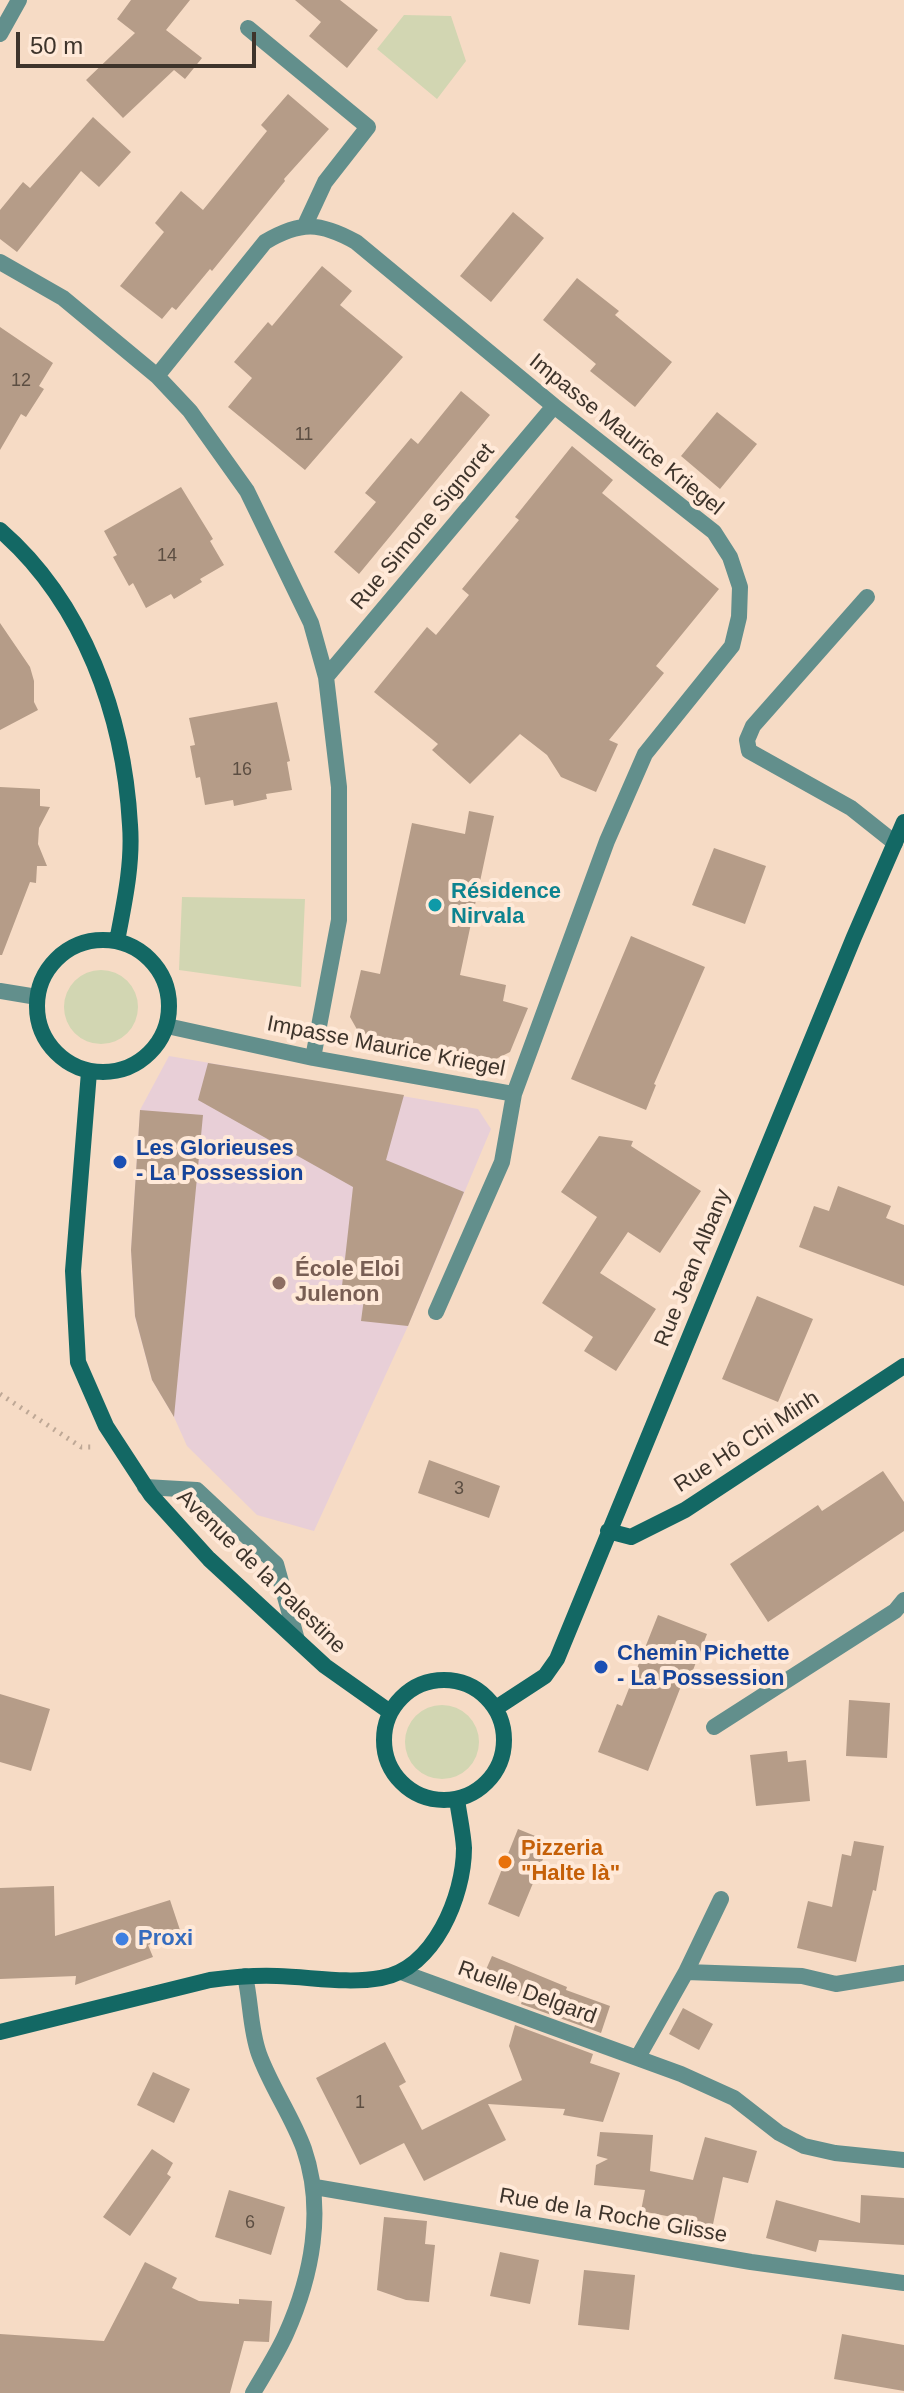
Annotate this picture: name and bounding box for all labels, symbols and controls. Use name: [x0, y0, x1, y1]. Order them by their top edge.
scale bar: [20, 16, 260, 66]
text: 50 m: [30, 32, 83, 59]
street label: Impasse Maurice Kriegel: [524, 349, 728, 521]
house number: 12: [11, 370, 31, 392]
house number: 11: [295, 424, 313, 446]
street label: Rue Simone Signoret: [346, 438, 500, 616]
house number: 14: [157, 545, 177, 567]
house number: 16: [232, 759, 252, 781]
place label: Résidence Nirvala: [451, 879, 561, 930]
marker: Résidence Nirvala: [426, 896, 444, 914]
street label: Impasse Maurice Kriegel: [265, 1011, 507, 1083]
place label: Les Glorieuses - La Possession: [136, 1136, 304, 1188]
marker: Les Glorieuses - La Possession: [111, 1153, 129, 1171]
street label: Rue Jean Albany: [649, 1185, 737, 1351]
place label: École Eloi Julenon: [295, 1257, 400, 1308]
marker: École Eloi Julenon: [270, 1274, 288, 1292]
street label: Rue Hô Chi Minh: [670, 1385, 824, 1499]
house number: 3: [454, 1478, 464, 1500]
street label: Avenue de la Palestine: [171, 1484, 351, 1660]
place label: Chemin Pichette - La Possession: [617, 1641, 789, 1692]
marker: Chemin Pichette - La Possession: [592, 1658, 610, 1676]
place label: Pizzeria "Halte là": [521, 1836, 620, 1888]
marker: Pizzeria "Halte là": [496, 1853, 514, 1871]
place label: Proxi: [138, 1926, 193, 1952]
marker: Proxi: [113, 1930, 131, 1948]
street label: Ruelle Delgard: [454, 1956, 600, 2030]
house number: 1: [355, 2092, 365, 2114]
street label: Rue de la Roche Glisse: [497, 2183, 729, 2249]
house number: 6: [245, 2212, 255, 2234]

